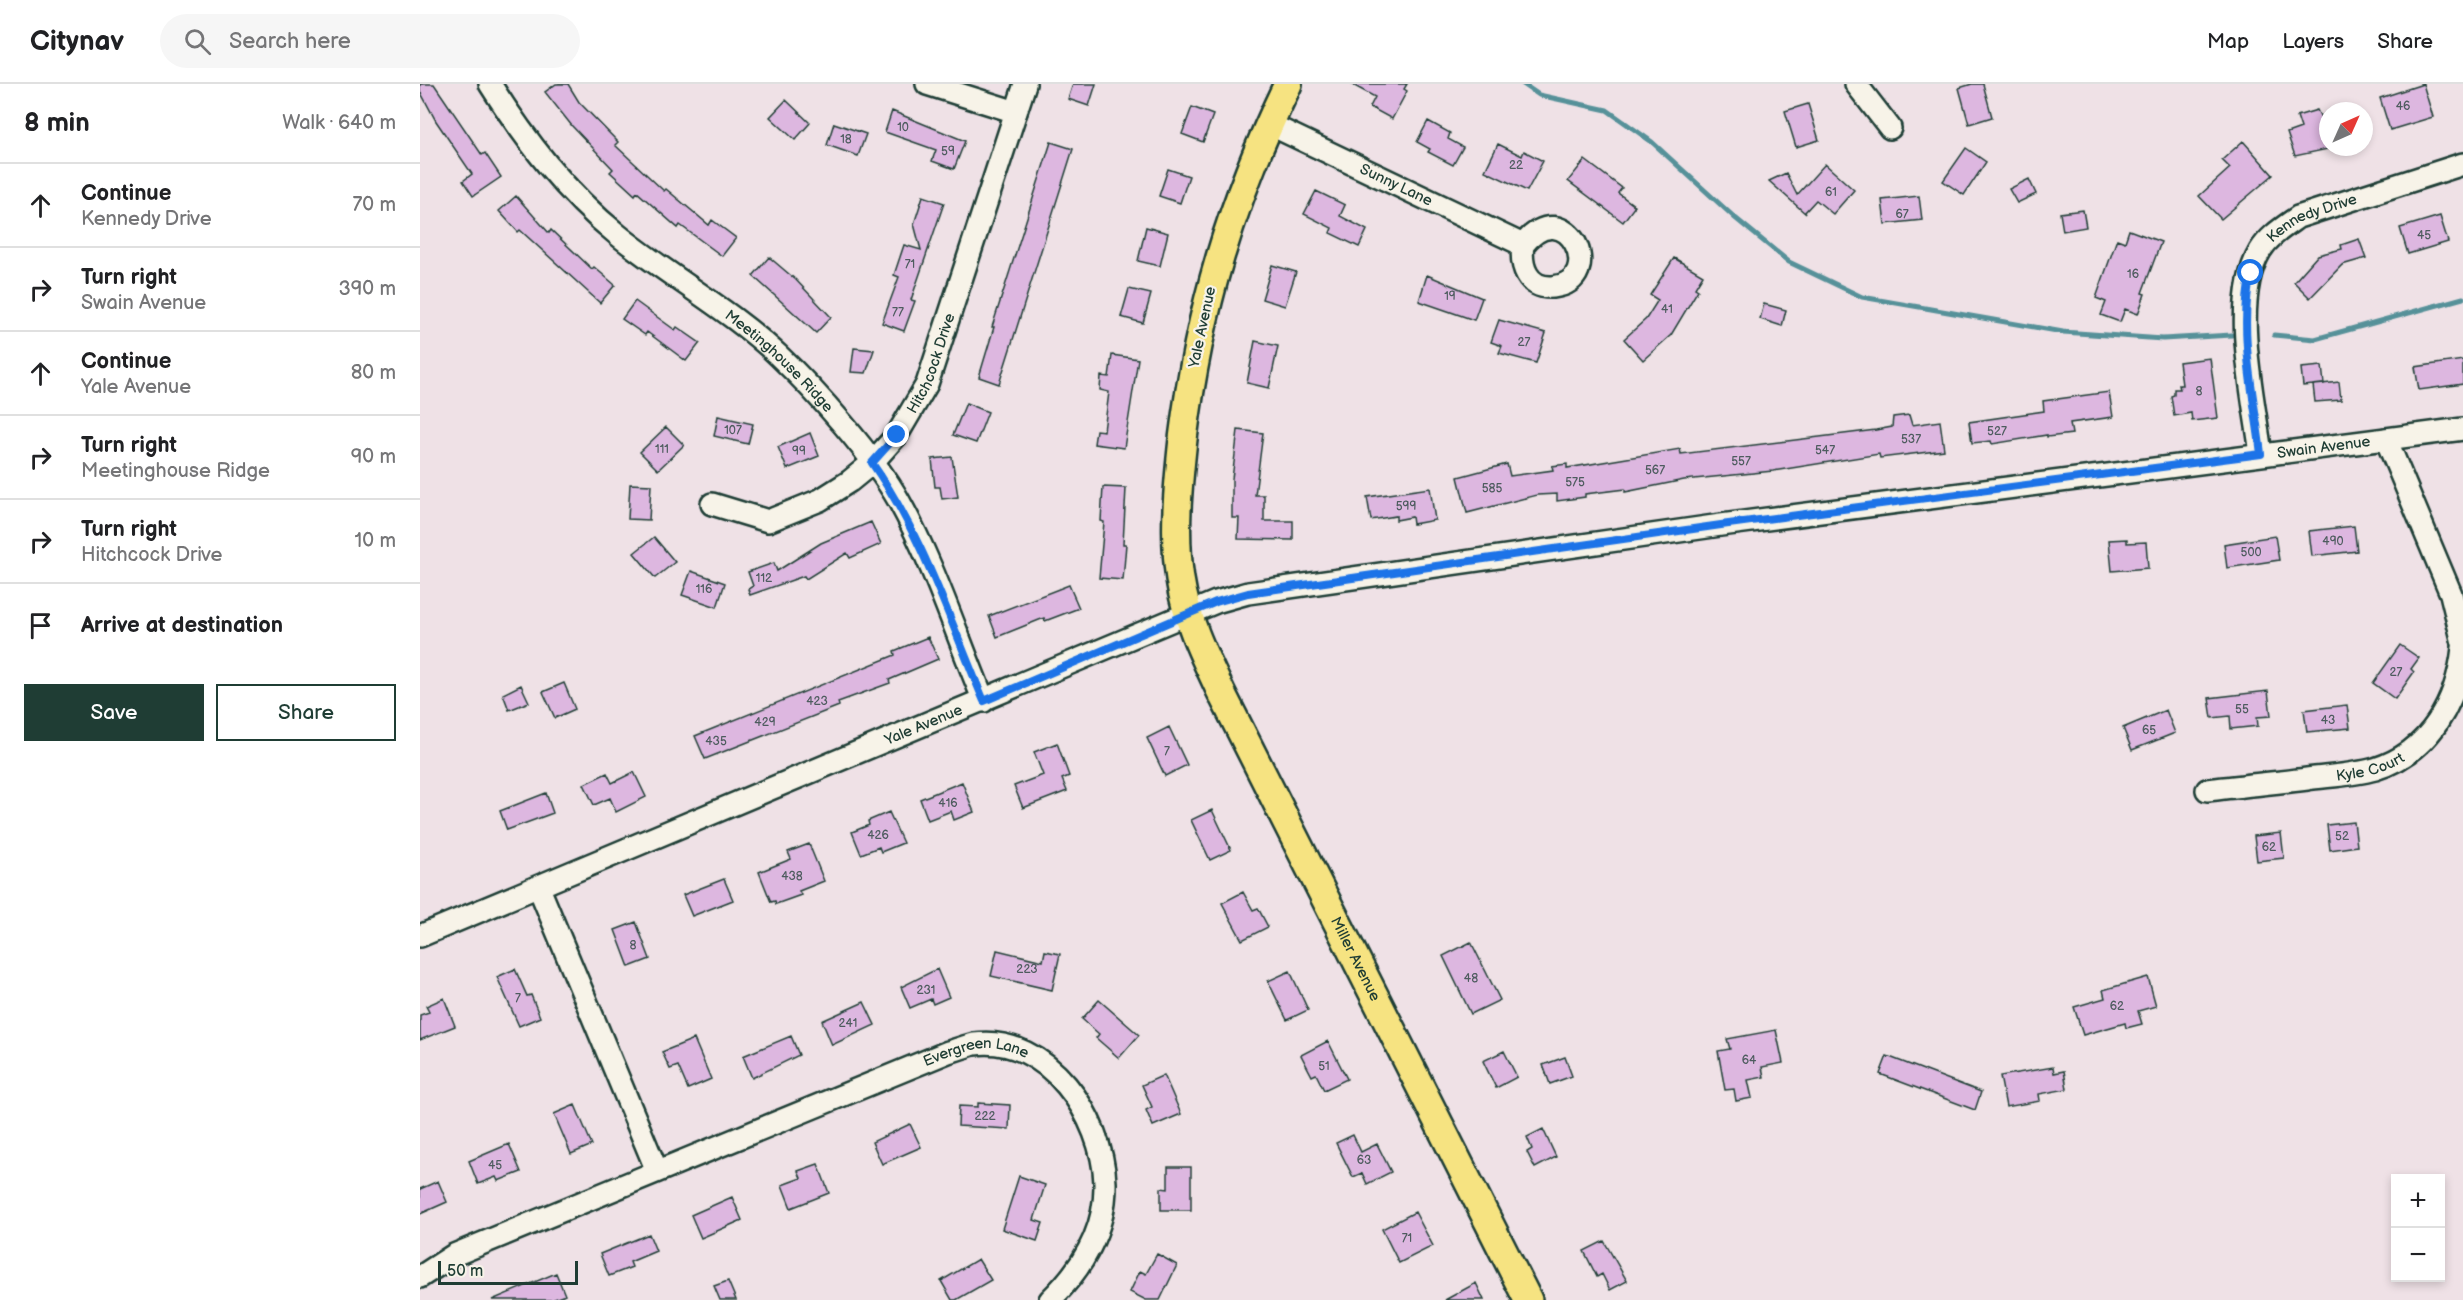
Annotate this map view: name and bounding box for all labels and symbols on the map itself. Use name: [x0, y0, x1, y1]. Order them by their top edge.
house number: 46: [2396, 99, 2410, 114]
north arrow: [2319, 102, 2373, 156]
house number: 10: [897, 120, 909, 135]
house number: 18: [840, 132, 852, 147]
house number: 59: [941, 144, 955, 159]
house number: 22: [1509, 158, 1523, 173]
street label: Sunny Lane: [1357, 160, 1436, 211]
house number: 61: [1825, 185, 1837, 200]
street label: Kennedy Drive: [2263, 190, 2359, 247]
house number: 67: [1895, 207, 1909, 222]
house number: 45: [2417, 228, 2431, 243]
house number: 71: [905, 257, 915, 272]
route start: [2237, 259, 2263, 285]
house number: 16: [2127, 267, 2139, 282]
street label: Yale Avenue: [1184, 285, 1220, 370]
house number: 19: [1444, 289, 1456, 304]
house number: 41: [1661, 302, 1673, 317]
house number: 77: [892, 305, 904, 320]
street label: Meetinghouse Ridge: [721, 306, 837, 417]
street label: Hitchcock Drive: [903, 311, 959, 417]
house number: 27: [1518, 335, 1531, 350]
house number: 8: [2196, 384, 2203, 399]
route end: [883, 421, 909, 447]
house number: 107: [724, 423, 742, 438]
house number: 527: [1987, 424, 2007, 439]
house number: 537: [1901, 432, 1921, 447]
street label: Swain Avenue: [2276, 432, 2372, 463]
house number: 111: [655, 442, 669, 457]
house number: 547: [1815, 443, 1835, 458]
house number: 99: [792, 444, 806, 459]
house number: 557: [1731, 454, 1751, 469]
house number: 567: [1645, 463, 1665, 478]
house number: 575: [1565, 475, 1585, 490]
house number: 585: [1482, 481, 1502, 496]
house number: 599: [1396, 499, 1416, 514]
house number: 490: [2322, 534, 2344, 549]
house number: 500: [2241, 545, 2262, 560]
house number: 112: [756, 571, 772, 586]
house number: 116: [696, 582, 712, 597]
house number: 27: [2390, 665, 2403, 680]
house number: 423: [806, 694, 828, 709]
street label: Yale Avenue: [881, 700, 965, 750]
house number: 55: [2235, 702, 2249, 717]
house number: 43: [2321, 713, 2335, 728]
house number: 429: [754, 715, 776, 730]
house number: 65: [2142, 723, 2156, 738]
house number: 435: [705, 734, 727, 749]
house number: 7: [1164, 744, 1170, 759]
street label: Kyle Court: [2335, 748, 2408, 786]
house number: 416: [938, 796, 958, 811]
house number: 426: [867, 828, 889, 843]
house number: 52: [2335, 829, 2349, 844]
house number: 62: [2262, 840, 2276, 855]
house number: 438: [781, 869, 803, 884]
street label: Miller Avenue: [1326, 914, 1385, 1004]
house number: 8: [630, 938, 637, 953]
house number: 223: [1016, 962, 1038, 977]
house number: 48: [1464, 971, 1478, 986]
house number: 231: [917, 983, 935, 998]
house number: 7: [515, 991, 521, 1006]
house number: 62: [2110, 999, 2124, 1014]
house number: 241: [839, 1016, 857, 1031]
street label: Evergreen Lane: [920, 1034, 1032, 1071]
house number: 64: [1742, 1053, 1757, 1068]
house number: 51: [1318, 1059, 1330, 1074]
house number: 222: [974, 1109, 996, 1124]
house number: 63: [1357, 1153, 1371, 1168]
house number: 45: [488, 1158, 502, 1173]
house number: 71: [1402, 1231, 1412, 1246]
scale bar: [438, 1258, 578, 1286]

